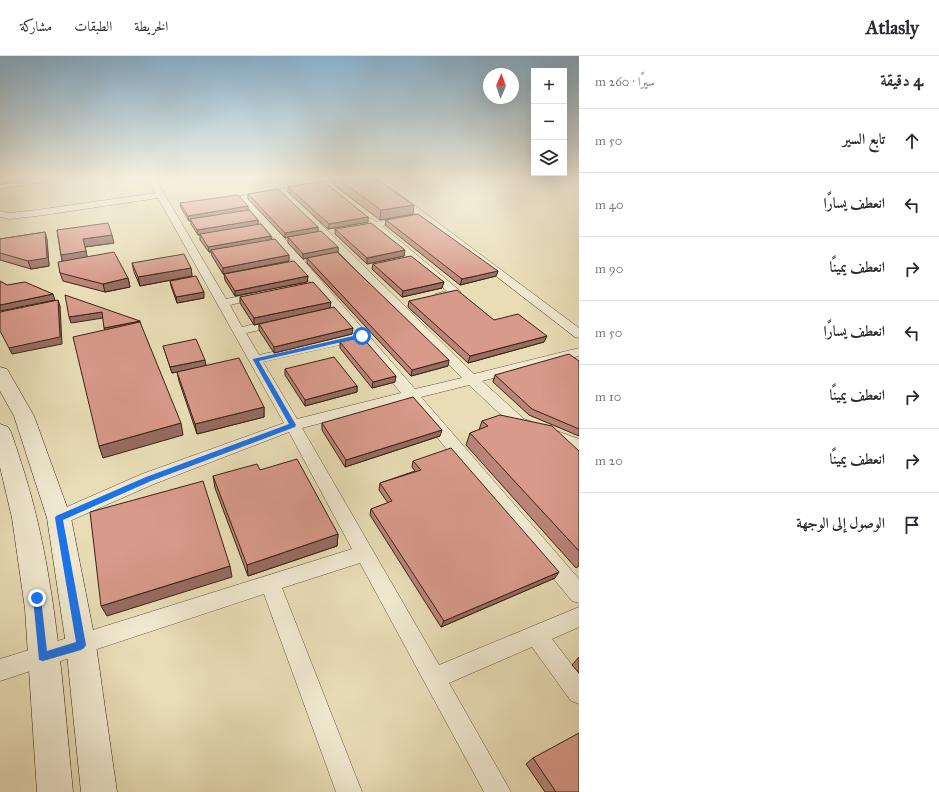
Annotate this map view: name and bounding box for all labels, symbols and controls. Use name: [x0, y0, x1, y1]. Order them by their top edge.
text: Atlasly: [866, 16, 919, 39]
text: مشاركة: [20, 18, 52, 35]
text: الطبقات: [74, 18, 112, 35]
text: الخريطة: [134, 18, 168, 35]
north arrow: [483, 68, 519, 104]
map controls: [531, 68, 567, 176]
button: +: [531, 68, 567, 104]
text: 4 دقيقة: [880, 70, 923, 91]
text: سيرًا · 260 m: [595, 74, 655, 90]
button: −: [531, 104, 567, 140]
text: تابع السير: [843, 130, 885, 148]
icon: ahead: [901, 130, 923, 152]
text: 50 m: [595, 133, 622, 149]
button: layers: [531, 140, 567, 176]
text: انعطف يسارًا: [823, 194, 885, 212]
icon: left: [901, 194, 923, 216]
text: 40 m: [595, 197, 624, 213]
text: انعطف يمينًا: [830, 258, 885, 276]
icon: right: [901, 258, 923, 280]
text: 90 m: [595, 261, 623, 277]
text: انعطف يسارًا: [823, 322, 885, 340]
icon: left: [901, 322, 923, 344]
text: 50 m: [595, 325, 622, 341]
route start: [353, 327, 371, 345]
text: انعطف يمينًا: [830, 386, 885, 404]
icon: right: [901, 386, 923, 408]
text: 10 m: [595, 389, 621, 405]
text: انعطف يمينًا: [830, 450, 885, 468]
icon: right: [901, 450, 923, 472]
text: 20 m: [595, 453, 623, 469]
text: الوصول إلى الوجهة: [796, 514, 885, 532]
icon: arrive: [901, 514, 923, 536]
route end: [28, 589, 46, 607]

